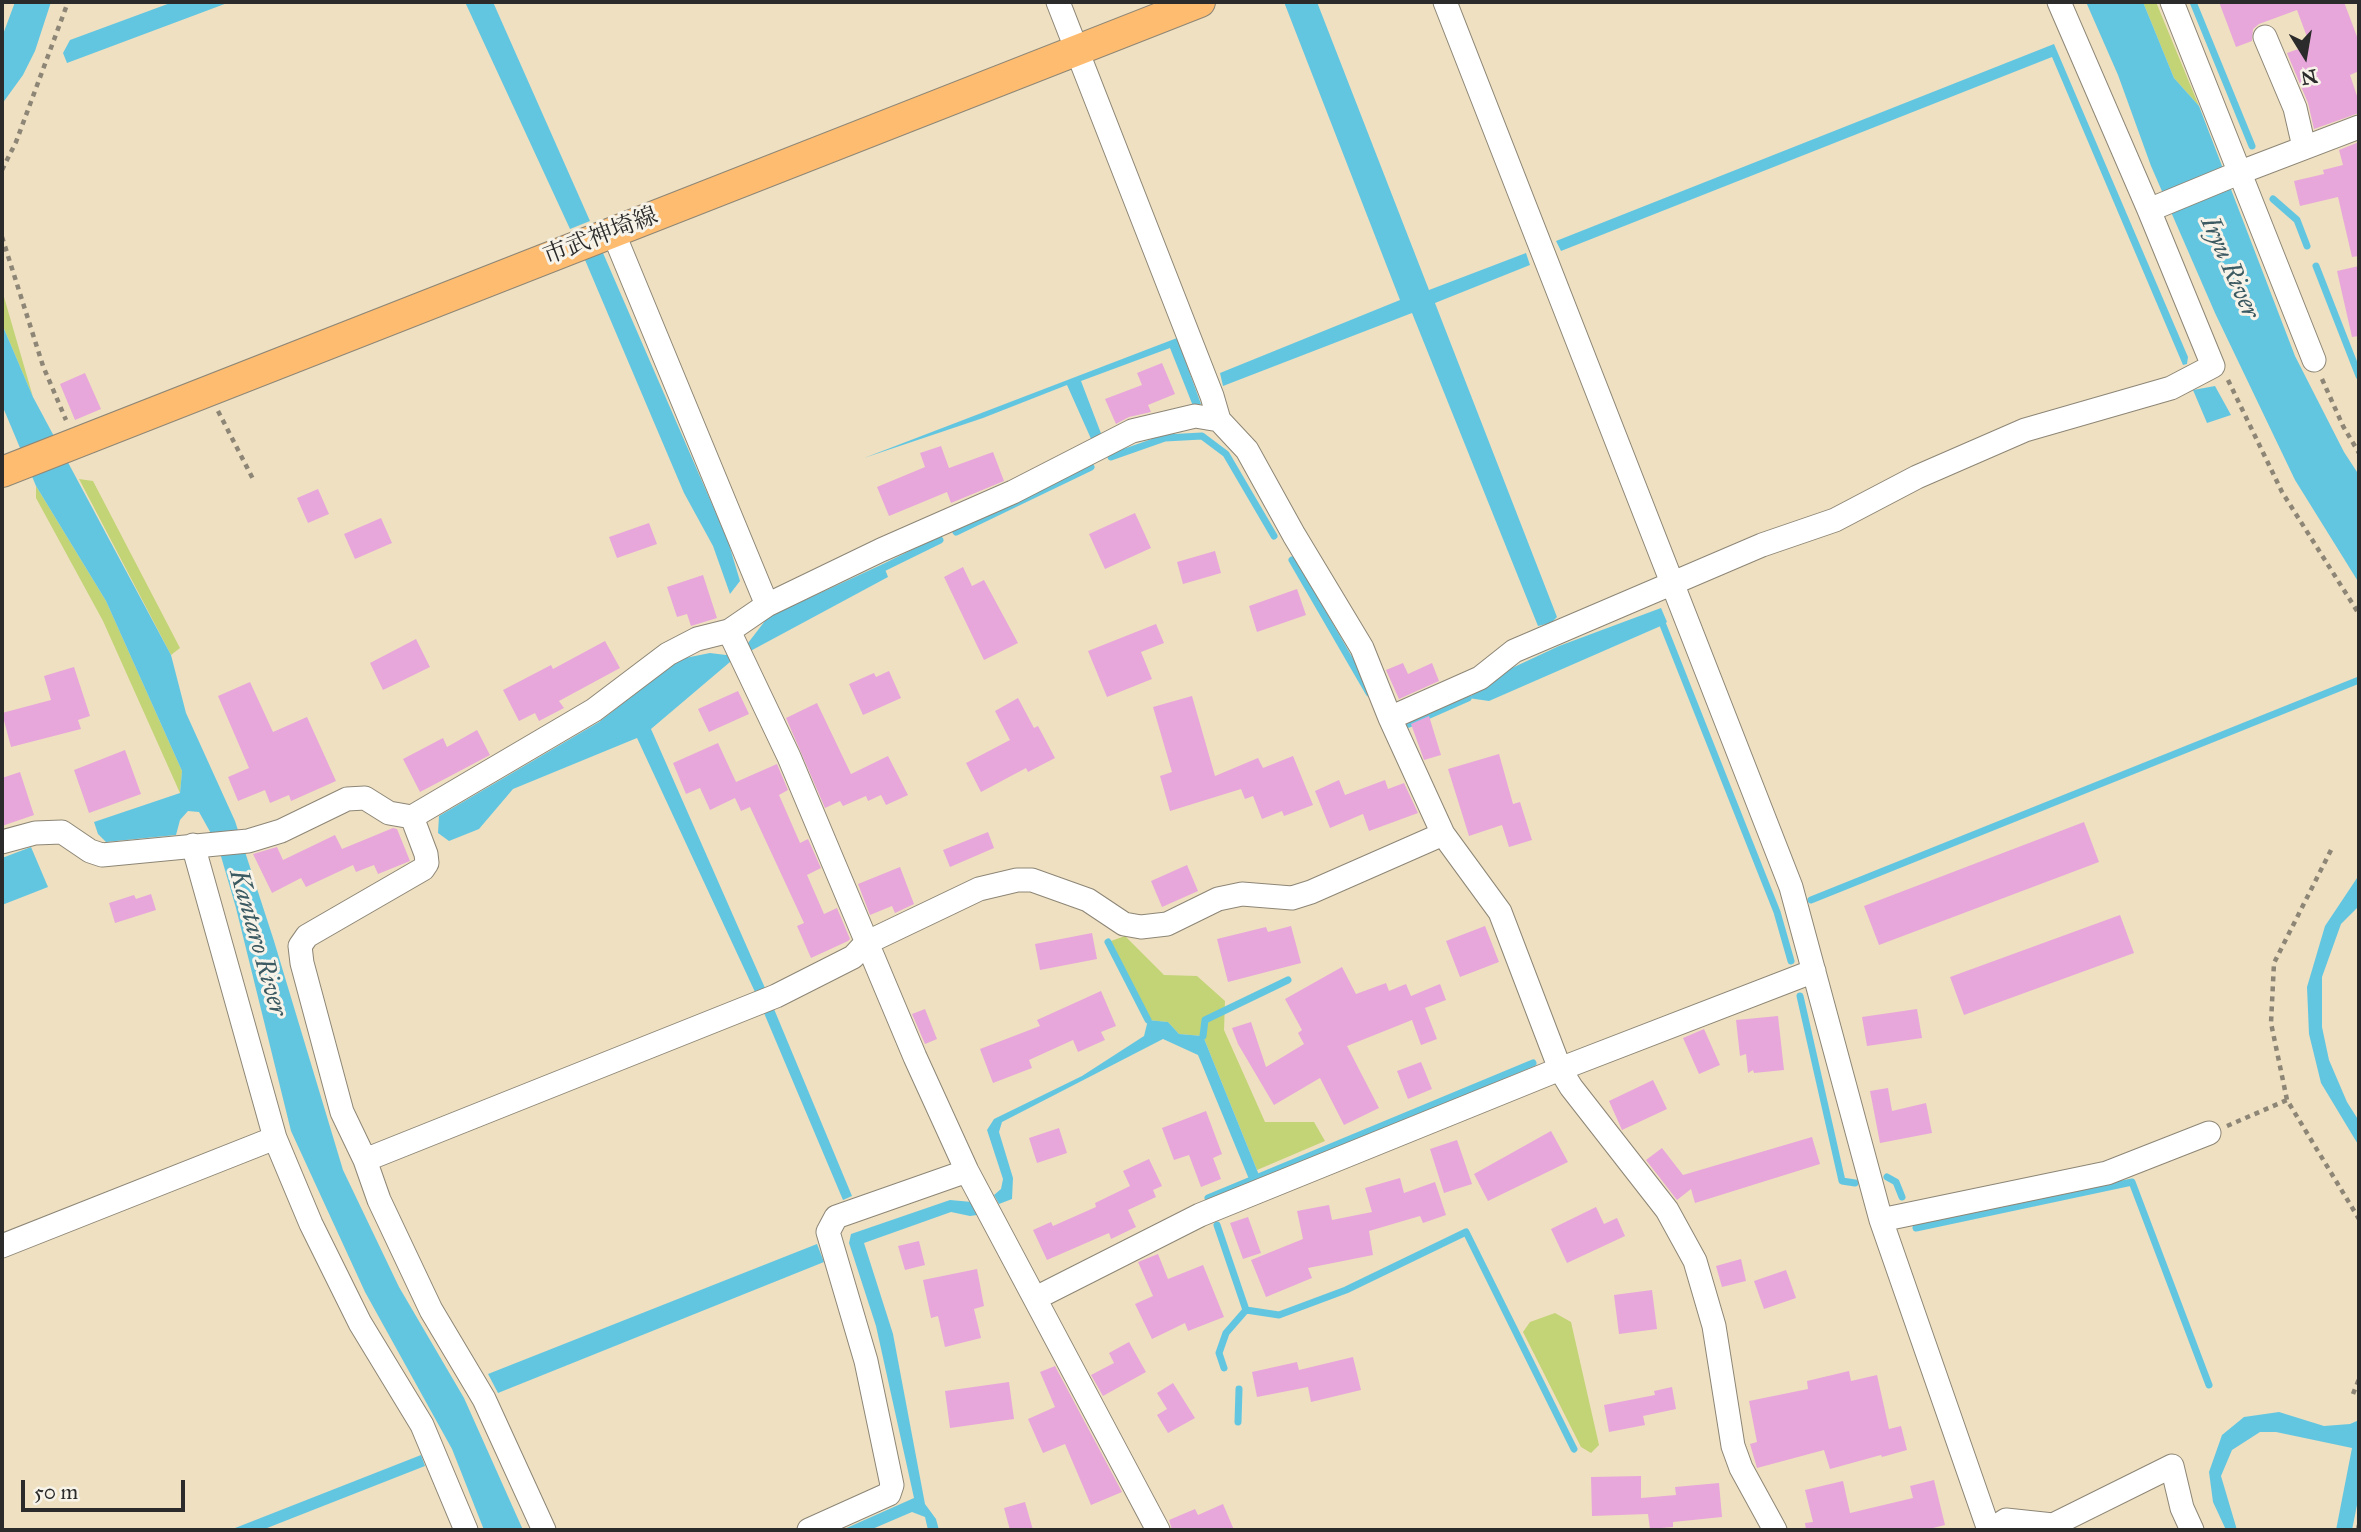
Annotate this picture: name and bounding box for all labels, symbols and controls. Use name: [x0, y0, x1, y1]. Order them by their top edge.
north arrow: [2270, 21, 2340, 91]
text: N: [2299, 64, 2319, 90]
street label: 市武神埼線: [540, 202, 662, 272]
water label: Iryu River: [2193, 212, 2265, 324]
water label: Kantaro River: [221, 866, 293, 1020]
scale bar: [24, 1466, 189, 1510]
text: 50 m: [34, 1479, 78, 1505]

